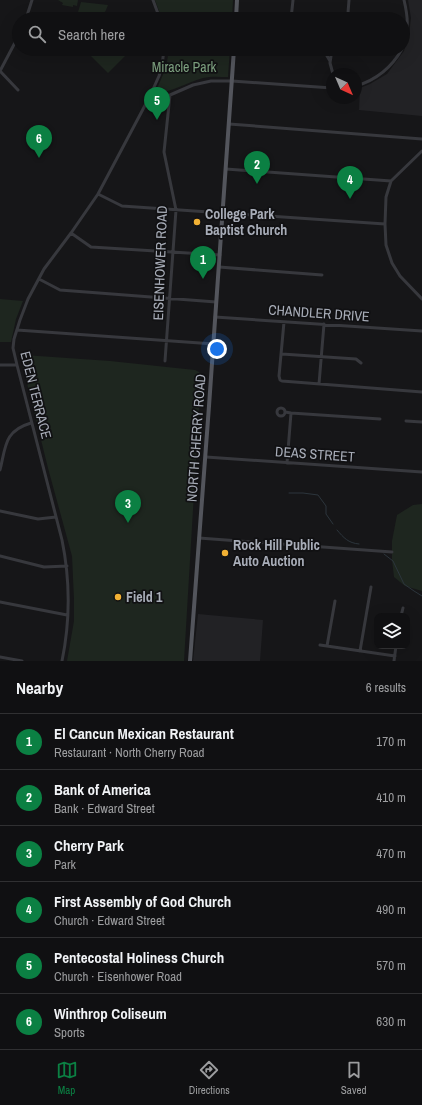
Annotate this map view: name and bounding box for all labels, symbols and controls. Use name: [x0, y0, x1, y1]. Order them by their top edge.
search box: [12, 12, 410, 56]
icon: search: [26, 23, 48, 45]
text: Search here: [58, 24, 125, 45]
park label: Miracle Park: [152, 58, 216, 76]
north arrow: [326, 68, 362, 104]
pin: 5: [144, 87, 170, 120]
pin: 6: [26, 125, 52, 158]
pin: 2: [244, 151, 270, 184]
pin: 4: [337, 166, 363, 199]
street label: EISENHOWER ROAD: [149, 205, 171, 321]
place label: College Park Baptist Church: [205, 205, 287, 239]
marker: College Park Baptist Church: [192, 217, 202, 227]
pin: 1: [190, 246, 216, 279]
street label: CHANDLER DRIVE: [268, 300, 370, 326]
your location: [207, 339, 227, 359]
street label: EDEN TERRACE: [16, 349, 56, 441]
street label: NORTH CHERRY ROAD: [183, 373, 209, 503]
street label: DEAS STREET: [275, 442, 355, 466]
pin: 3: [115, 490, 141, 523]
place label: Rock Hill Public Auto Auction: [233, 536, 320, 570]
marker: Rock Hill Public Auto Auction: [220, 548, 230, 558]
place label: Field 1: [126, 588, 163, 606]
marker: Field 1: [113, 592, 123, 602]
map controls: [374, 613, 410, 649]
button: layers: [374, 613, 410, 649]
text: Nearby: [16, 676, 63, 699]
text: 6 results: [366, 679, 406, 696]
text: El Cancun Mexican Restaurant: [54, 723, 234, 744]
text: 1: [26, 733, 32, 750]
text: 170 m: [376, 733, 406, 750]
text: Restaurant · North Cherry Road: [54, 744, 205, 761]
text: Bank of America: [54, 779, 151, 800]
text: 2: [26, 789, 32, 806]
text: 410 m: [376, 789, 406, 806]
text: Bank · Edward Street: [54, 800, 155, 817]
text: Cherry Park: [54, 835, 124, 856]
text: 3: [26, 845, 32, 862]
text: 470 m: [376, 845, 406, 862]
text: Park: [54, 856, 76, 873]
text: First Assembly of God Church: [54, 891, 231, 912]
text: 4: [26, 901, 32, 918]
text: 490 m: [376, 901, 406, 918]
text: Church · Edward Street: [54, 912, 165, 929]
text: Pentecostal Holiness Church: [54, 947, 224, 968]
text: 5: [26, 957, 32, 974]
text: 570 m: [376, 957, 406, 974]
text: Church · Eisenhower Road: [54, 968, 182, 985]
text: Winthrop Coliseum: [54, 1003, 167, 1024]
text: 6: [26, 1013, 32, 1030]
text: 630 m: [376, 1013, 406, 1030]
text: Sports: [54, 1024, 85, 1041]
tab: Map: [56, 1059, 78, 1097]
tab: Directions: [189, 1059, 230, 1097]
tab: Saved: [341, 1059, 366, 1097]

